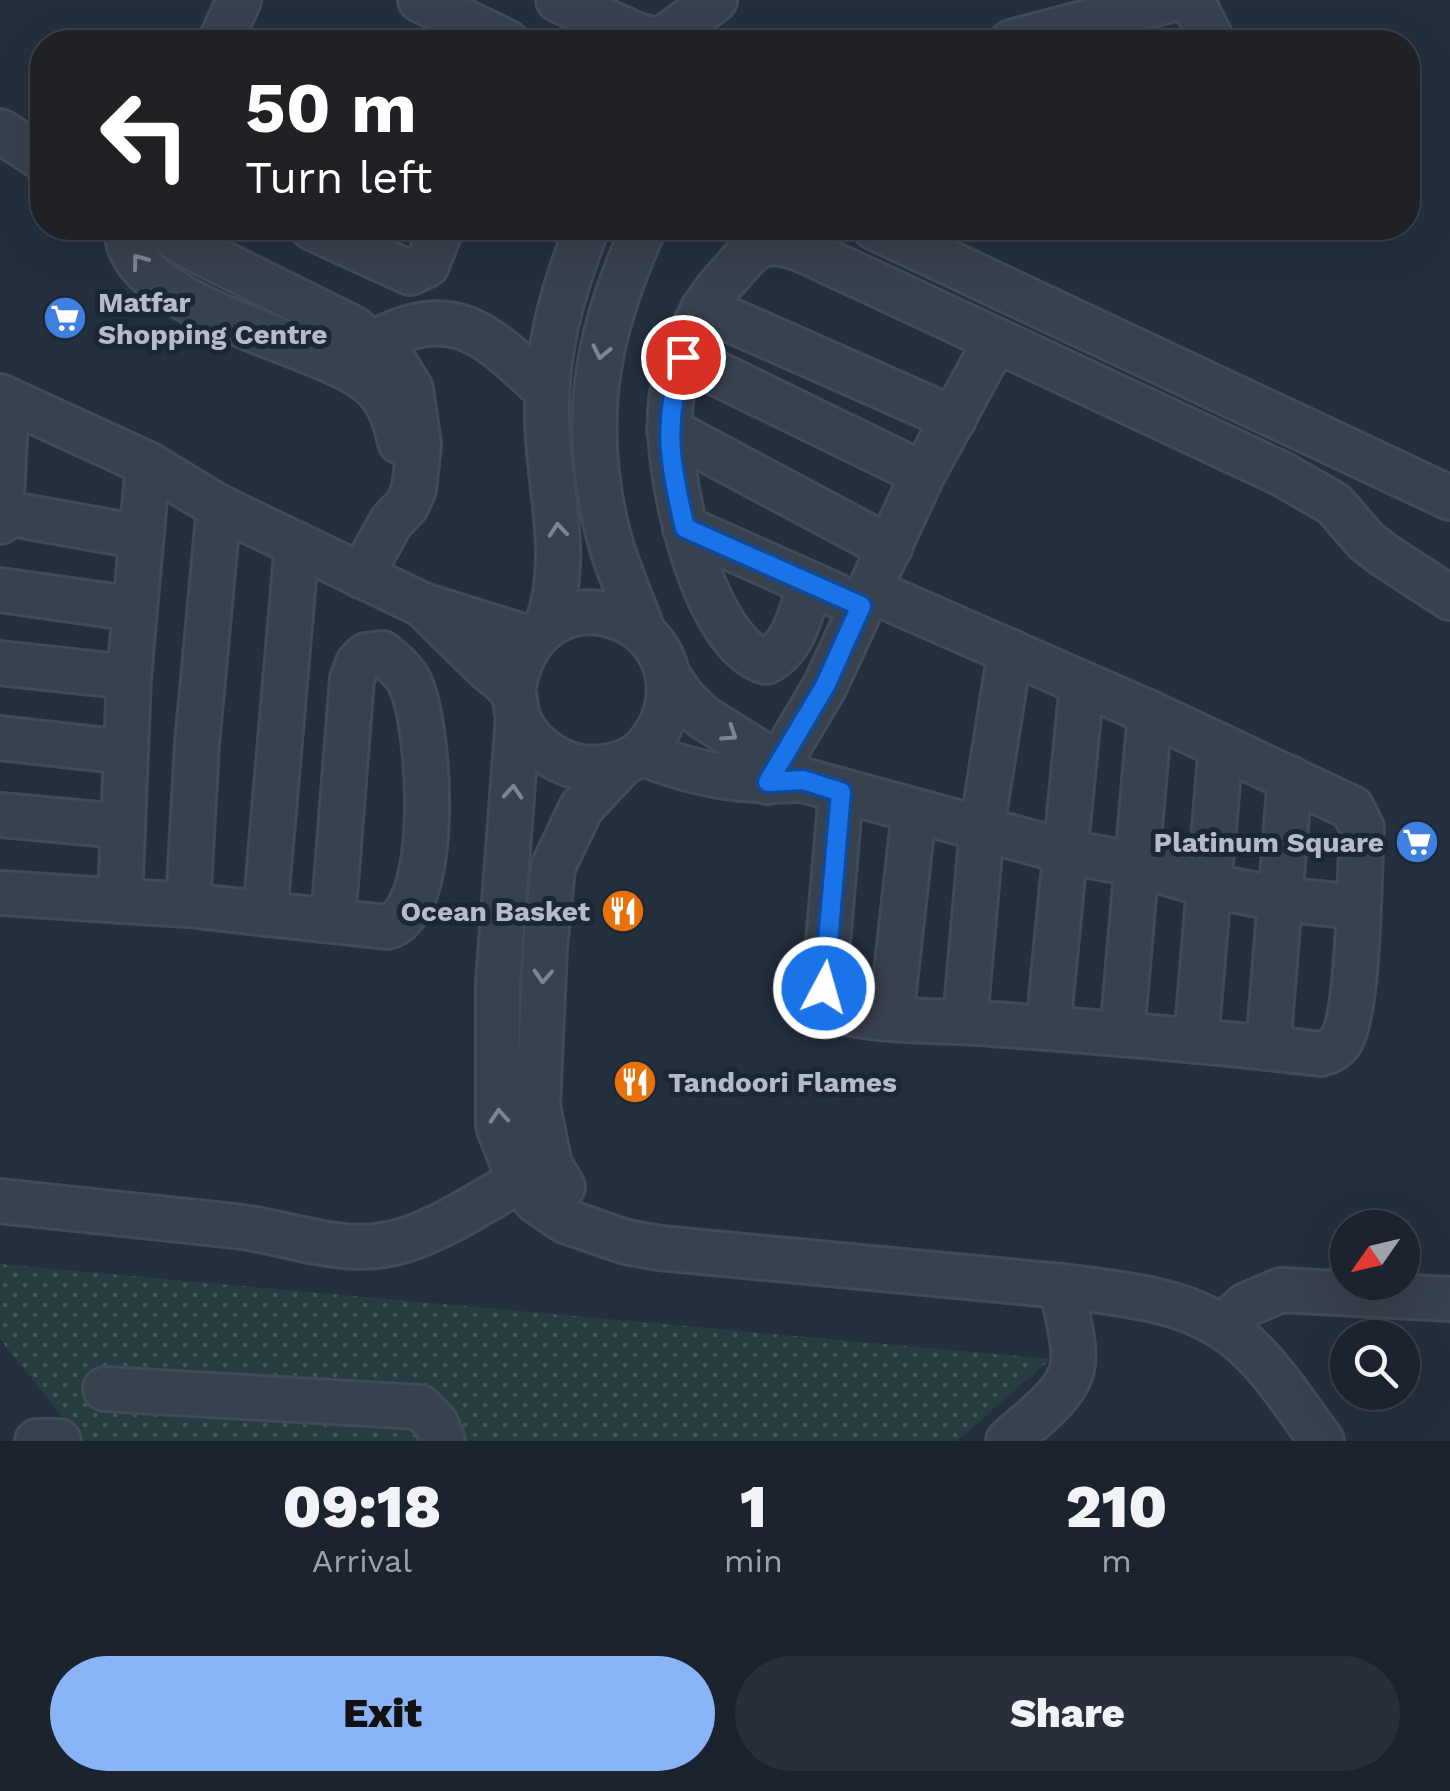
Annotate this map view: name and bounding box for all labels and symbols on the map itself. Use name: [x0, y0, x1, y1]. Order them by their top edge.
one-way arrow: [133, 254, 150, 272]
place label: Matfar Shopping Centre: [98, 286, 327, 351]
supermarket icon: Matfar Shopping Centre: [42, 295, 88, 341]
pin: [641, 315, 726, 400]
one-way arrow: [591, 343, 612, 360]
one-way arrow: [547, 521, 569, 537]
one-way arrow: [719, 722, 737, 741]
one-way arrow: [502, 784, 523, 800]
supermarket icon: Platinum Square: [1394, 819, 1440, 865]
place label: Platinum Square: [1154, 826, 1384, 859]
restaurant icon: Ocean Basket: [600, 888, 646, 934]
place label: Ocean Basket: [400, 895, 590, 928]
position arrow: [772, 936, 876, 1040]
one-way arrow: [533, 968, 554, 984]
restaurant icon: Tandoori Flames: [612, 1059, 658, 1105]
place label: Tandoori Flames: [668, 1066, 897, 1099]
one-way arrow: [489, 1108, 510, 1124]
north arrow: [1330, 1210, 1420, 1300]

